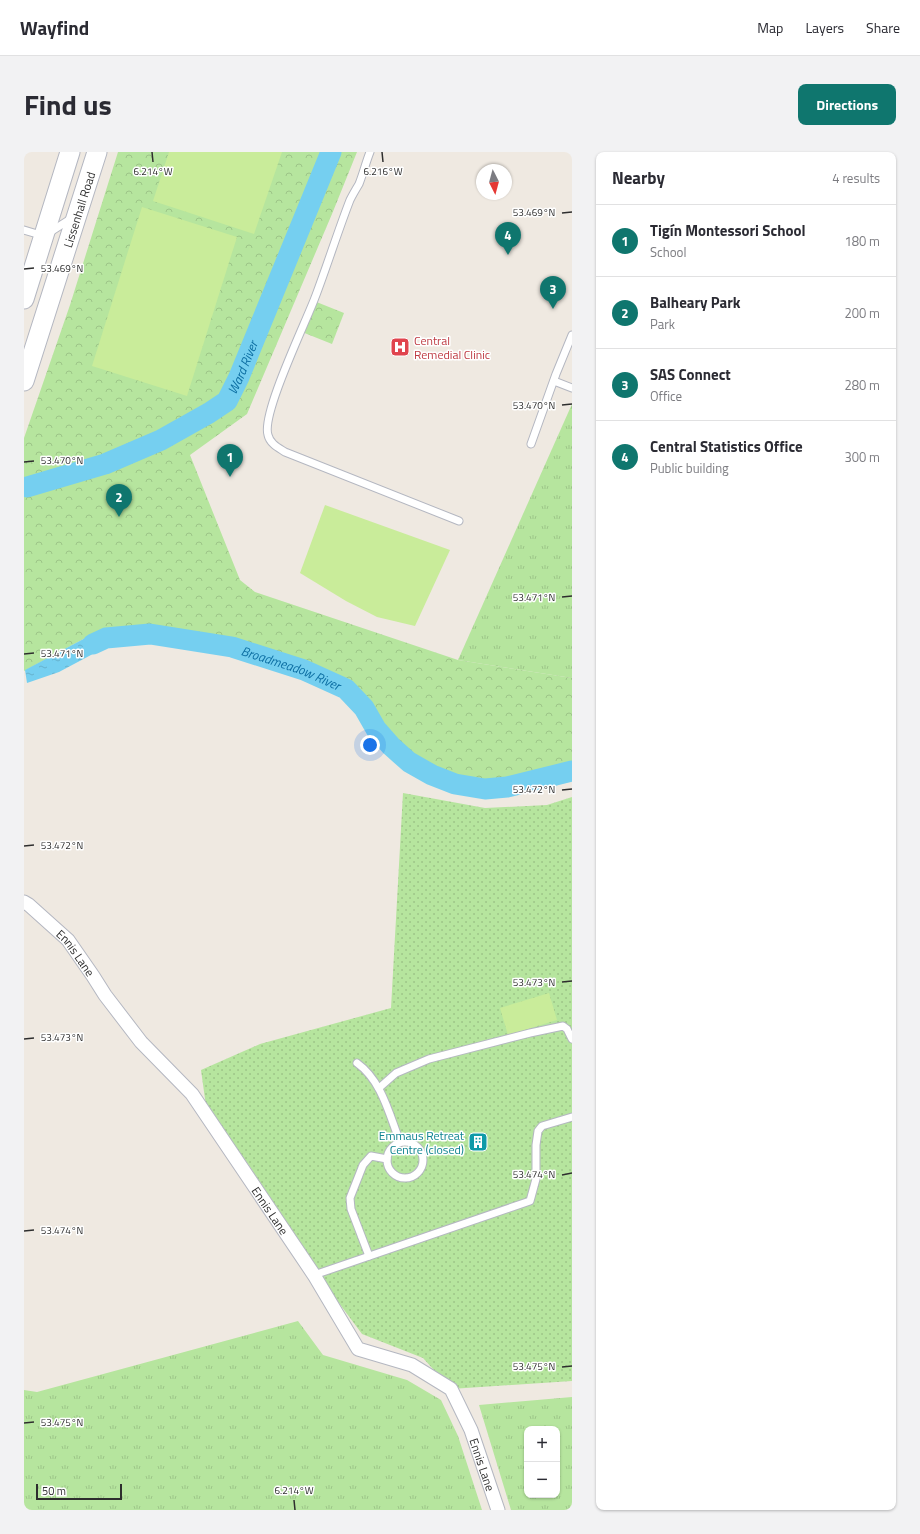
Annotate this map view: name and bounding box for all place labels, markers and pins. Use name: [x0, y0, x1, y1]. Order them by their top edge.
pin: 4: [495, 222, 521, 255]
pin: 3: [540, 276, 566, 309]
place label: Central Remedial Clinic: [414, 331, 490, 364]
hospital icon: Central Remedial Clinic: [389, 336, 411, 358]
pin: 1: [217, 444, 243, 477]
pin: 2: [106, 484, 132, 517]
place label: Emmaus Retreat Centre (closed): [379, 1126, 465, 1159]
building icon: Emmaus Retreat Centre (closed): [467, 1131, 489, 1153]

